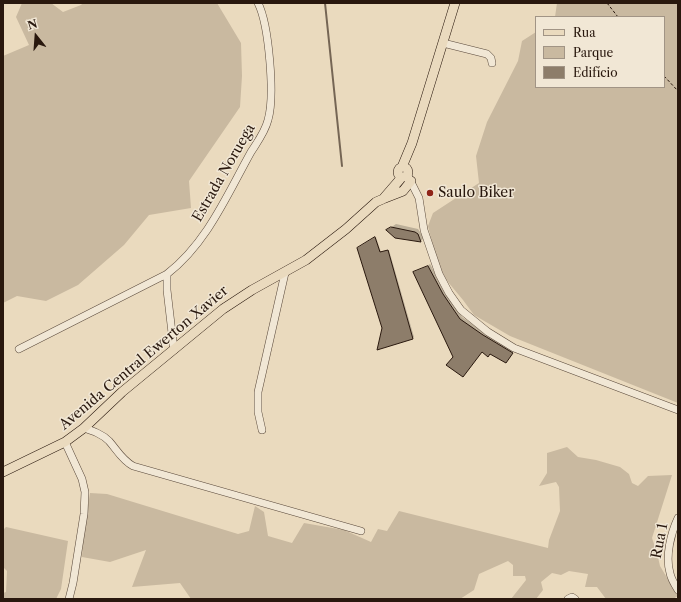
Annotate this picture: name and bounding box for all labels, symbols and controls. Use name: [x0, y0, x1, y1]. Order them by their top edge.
north arrow: [16, 16, 56, 56]
text: N: [26, 16, 39, 33]
legend: [535, 16, 665, 88]
text: Rua: [573, 25, 596, 40]
text: Parque: [573, 45, 613, 60]
text: Edifício: [573, 65, 618, 80]
street label: Estrada Noruega: [189, 121, 259, 225]
place label: Saulo Biker: [438, 185, 514, 201]
marker: Saulo Biker: [425, 188, 435, 198]
street label: Avenida Central Ewerton Xavier: [56, 283, 232, 433]
street label: Rua 1: [648, 522, 672, 560]

